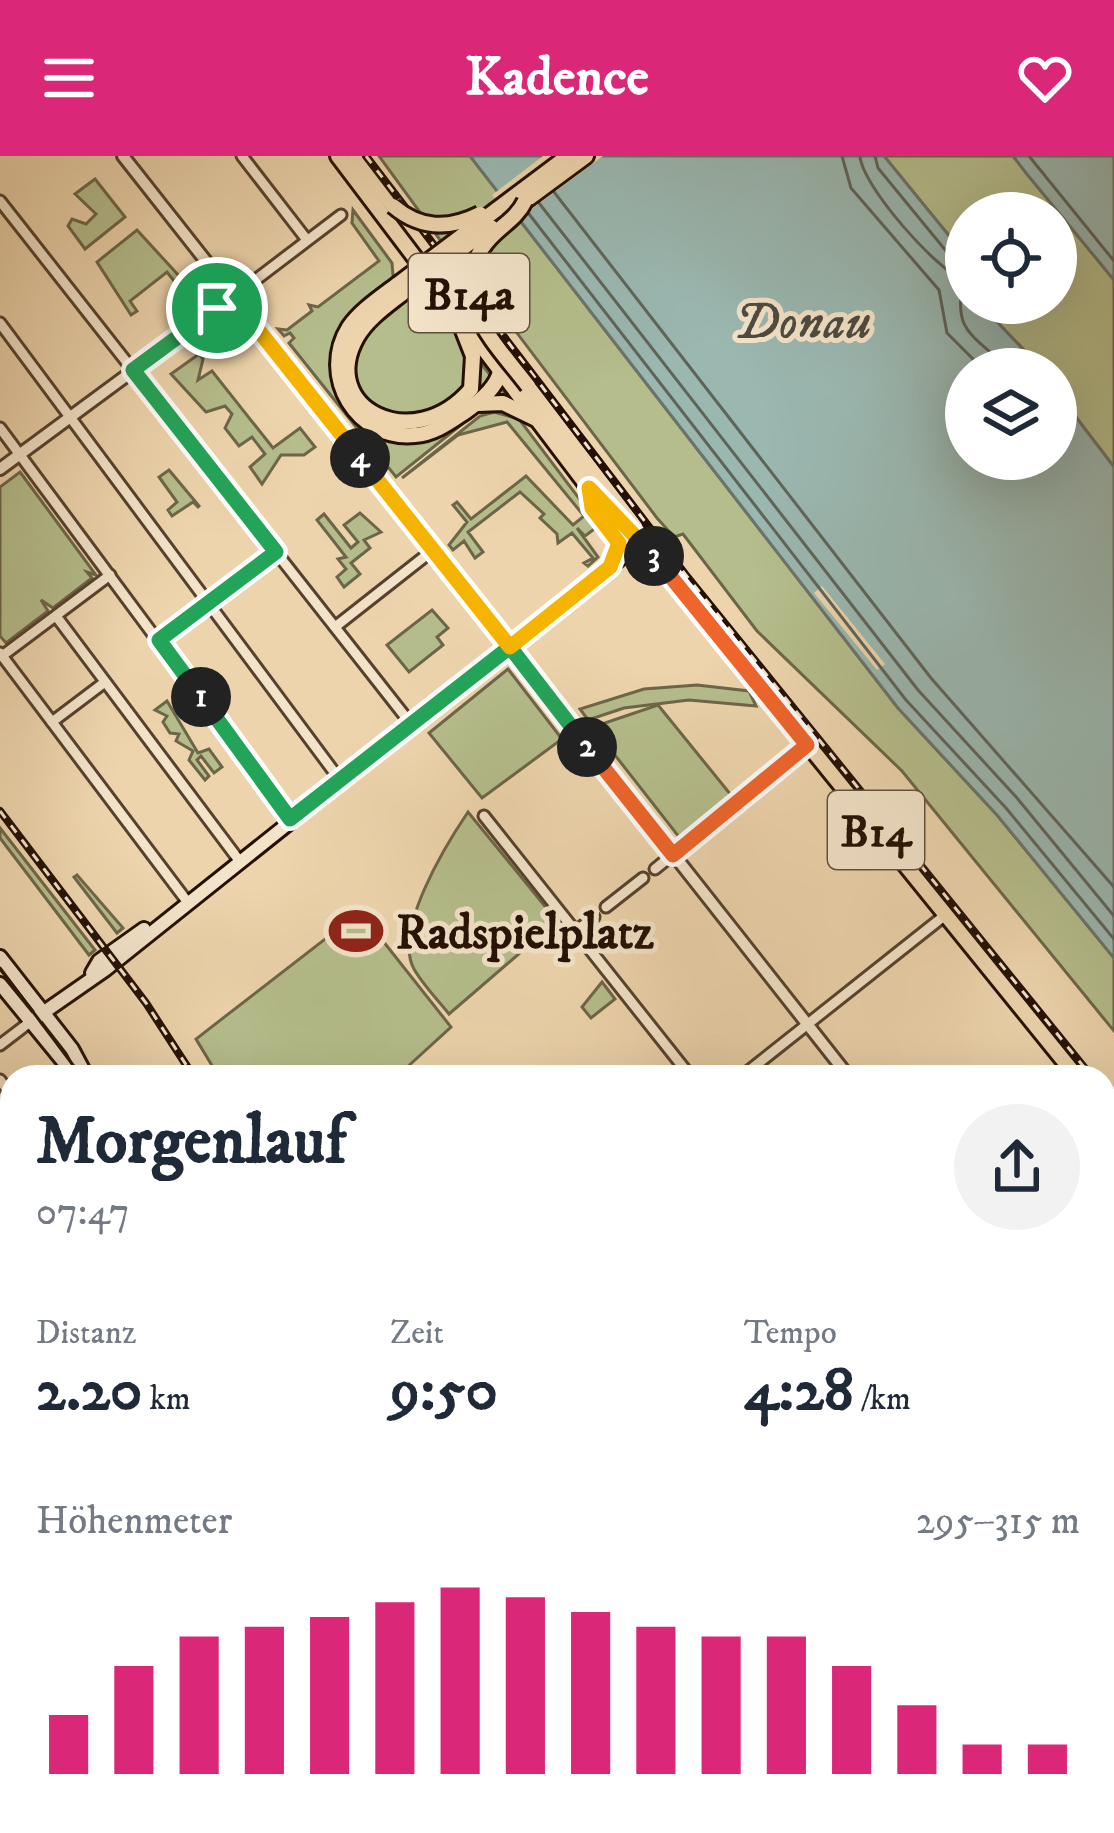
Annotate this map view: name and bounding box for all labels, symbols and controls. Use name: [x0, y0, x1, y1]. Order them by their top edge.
icon: menu: [36, 45, 102, 111]
text: Kadence: [465, 45, 649, 112]
icon: heart: [1012, 45, 1078, 111]
map controls: [945, 192, 1077, 480]
button: locate: [945, 192, 1077, 324]
road number: B14a: [409, 254, 529, 332]
pin: [166, 257, 268, 359]
icon: arrive: [184, 275, 250, 341]
water label: Donau: [734, 291, 872, 355]
button: layers: [945, 348, 1077, 480]
pin: 4: [330, 428, 390, 488]
text: 4: [351, 437, 370, 478]
pin: 3: [624, 526, 684, 586]
text: 3: [648, 535, 660, 576]
pin: 1: [171, 667, 231, 727]
text: 1: [195, 676, 207, 717]
pin: 2: [557, 717, 617, 777]
text: 2: [579, 726, 595, 767]
road number: B14: [828, 791, 924, 869]
sports icon: Radspielplatz: [327, 902, 385, 960]
place label: Radspielplatz: [396, 904, 654, 964]
text: Morgenlauf: [36, 1102, 346, 1184]
button: share: [954, 1104, 1080, 1230]
text: 07:47: [36, 1188, 129, 1237]
text: Distanz: [36, 1313, 136, 1354]
text: Zeit: [390, 1313, 444, 1354]
text: Tempo: [744, 1313, 837, 1354]
text: 2.20: [36, 1354, 142, 1429]
text: 9:50: [390, 1354, 498, 1429]
text: 4:28: [744, 1354, 854, 1429]
text: km: [142, 1379, 191, 1420]
text: /km: [854, 1379, 911, 1420]
text: Höhenmeter: [36, 1497, 232, 1546]
text: 295–315 m: [916, 1497, 1080, 1546]

